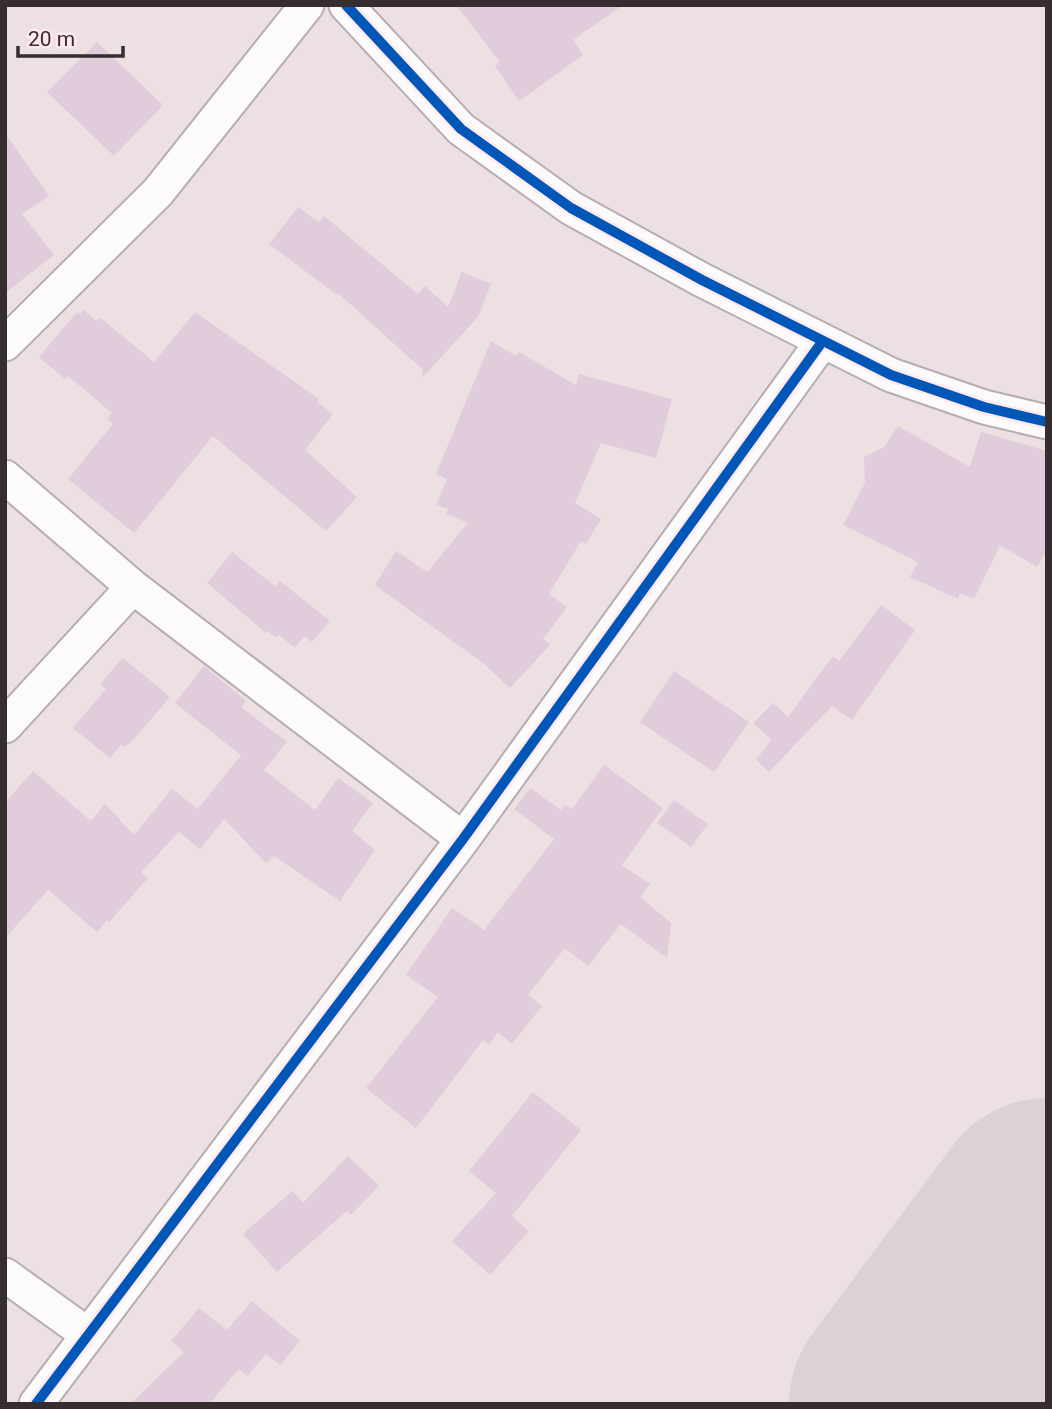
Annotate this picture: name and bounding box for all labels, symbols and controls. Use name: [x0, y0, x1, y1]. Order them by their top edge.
scale bar: [18, 14, 122, 58]
text: 20 m: [28, 27, 75, 51]

